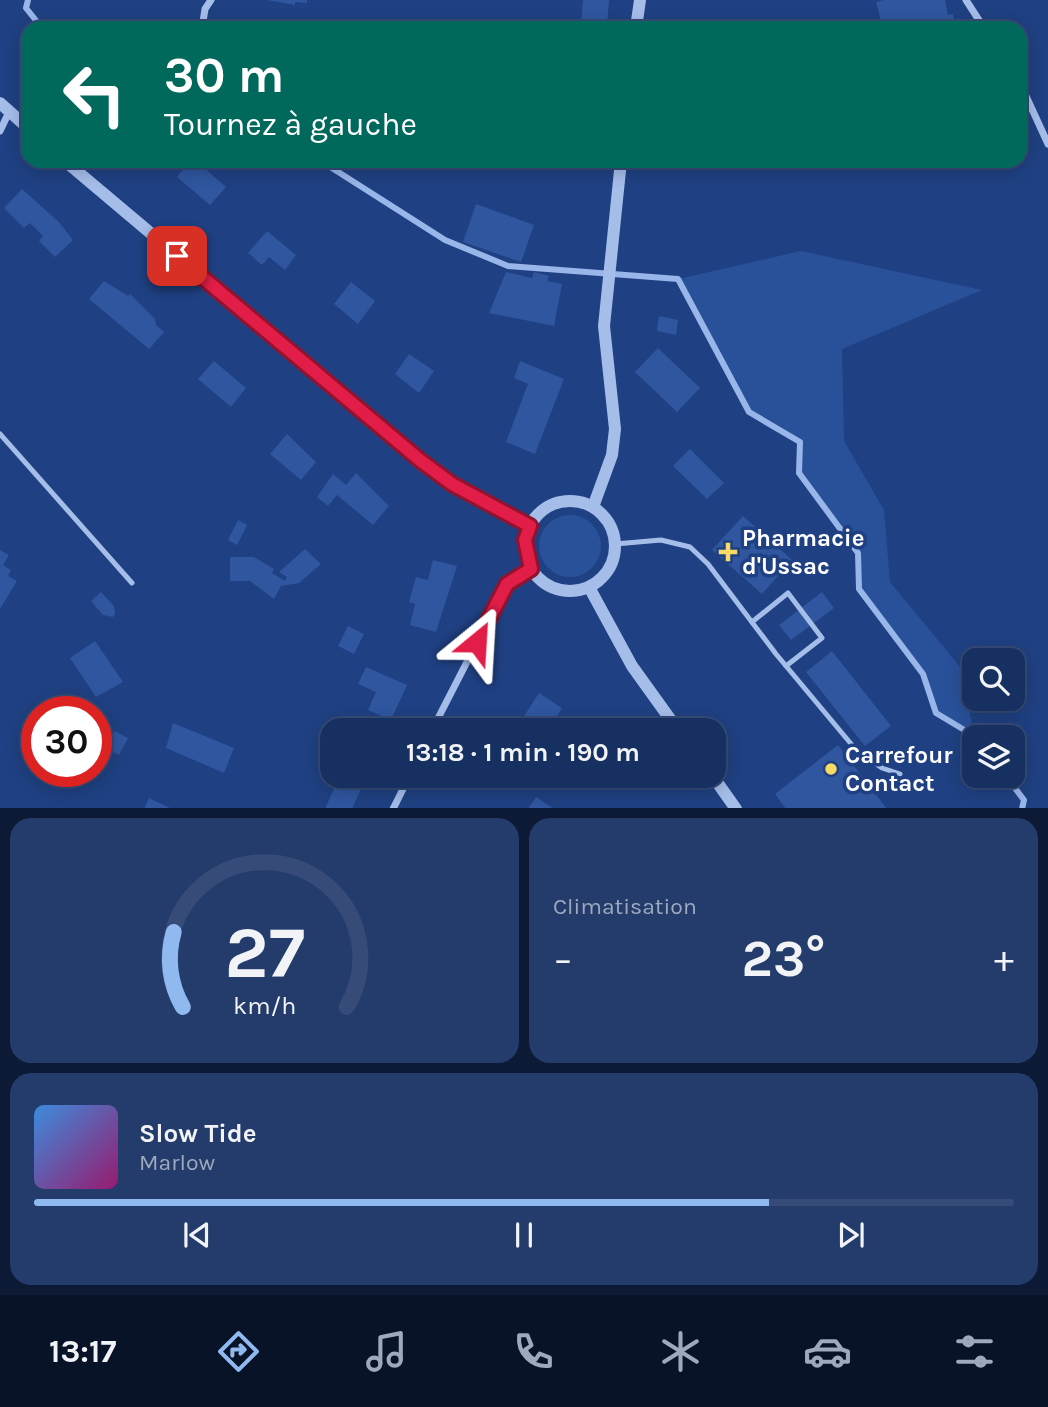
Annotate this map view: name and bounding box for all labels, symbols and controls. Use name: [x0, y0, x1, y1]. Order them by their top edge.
text: 30 m: [164, 47, 284, 104]
icon: left: [49, 49, 140, 140]
text: Tournez à gauche: [164, 106, 417, 143]
pin: [147, 226, 207, 286]
icon: arrive: [158, 237, 196, 275]
place label: Pharmacie d'Ussac: [742, 524, 864, 580]
marker: Pharmacie d'Ussac: [720, 544, 736, 560]
position arrow: [440, 605, 514, 679]
map controls: [962, 648, 1025, 788]
button: search: [962, 648, 1025, 711]
speed limit sign: 30: [21, 696, 112, 787]
button: layers: [962, 725, 1025, 788]
text: 13:18 · 1 min · 190 m: [406, 737, 640, 768]
place label: Carrefour Contact: [845, 741, 953, 797]
marker: Carrefour Contact: [823, 761, 839, 777]
text: Climatisation: [553, 893, 697, 920]
text: 27: [224, 910, 305, 995]
text: 23°: [741, 928, 826, 989]
text: −: [553, 937, 573, 982]
text: +: [994, 937, 1014, 982]
text: km/h: [233, 990, 296, 1019]
text: Slow Tide: [139, 1118, 257, 1149]
text: Marlow: [139, 1149, 215, 1176]
icon: previous: [178, 1216, 216, 1254]
icon: pause: [505, 1216, 543, 1254]
icon: next: [832, 1216, 870, 1254]
icon: directions: [214, 1327, 263, 1376]
icon: music: [362, 1327, 411, 1376]
icon: phone: [509, 1327, 558, 1376]
icon: climate: [656, 1327, 705, 1376]
icon: car: [803, 1327, 852, 1376]
icon: filters: [950, 1327, 999, 1376]
text: 13:17: [49, 1333, 116, 1370]

